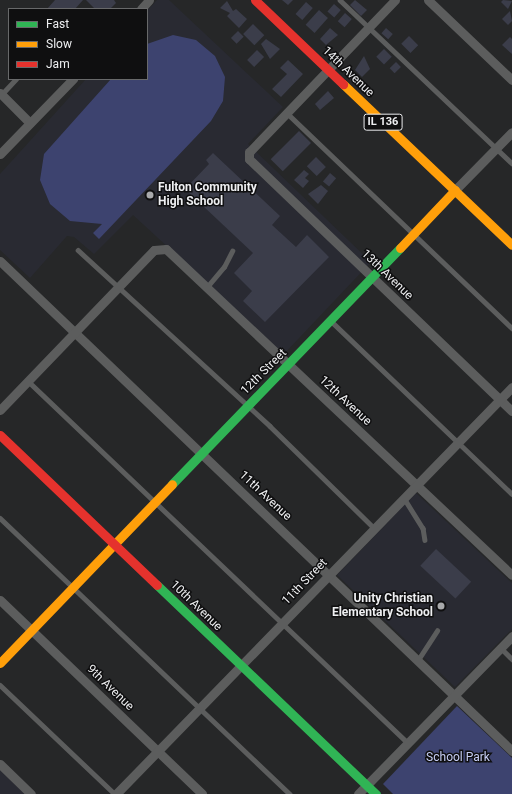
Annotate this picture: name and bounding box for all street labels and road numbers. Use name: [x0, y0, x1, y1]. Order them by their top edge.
street label: 14th Avenue: [319, 44, 377, 100]
road number: IL 136: [363, 113, 403, 131]
street label: 13th Avenue: [358, 247, 416, 303]
street label: 12th Street: [238, 346, 290, 398]
street label: 12th Avenue: [316, 373, 374, 429]
street label: 11th Avenue: [236, 468, 294, 524]
street label: 11th Street: [279, 556, 331, 608]
street label: 10th Avenue: [167, 578, 225, 634]
street label: 9th Avenue: [84, 662, 136, 714]

